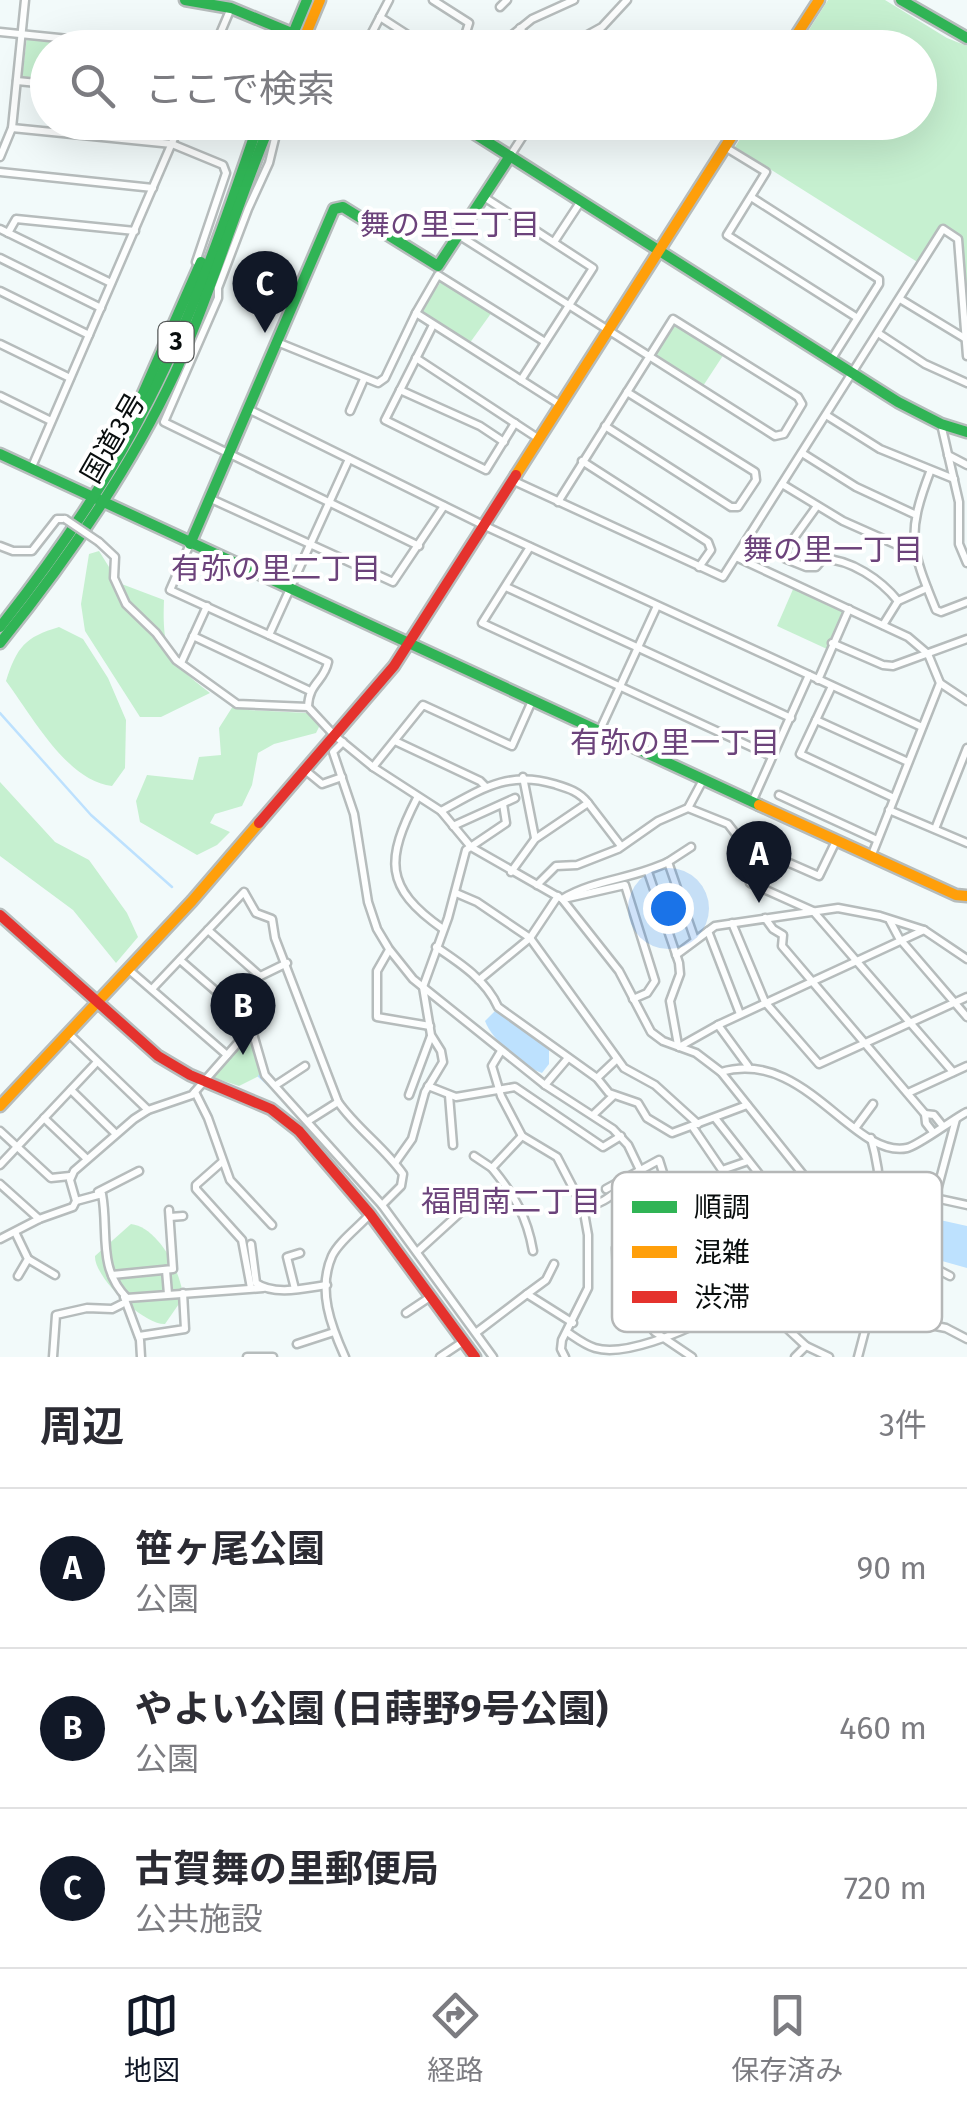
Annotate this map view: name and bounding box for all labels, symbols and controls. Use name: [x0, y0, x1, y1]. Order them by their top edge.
search box: [30, 30, 937, 140]
icon: search: [65, 58, 120, 113]
text: ここで検索: [145, 66, 335, 112]
district label: 舞の里三丁目: [360, 207, 540, 243]
pin: C: [232, 250, 298, 333]
road number: 3: [158, 322, 194, 362]
street label: 国道3号: [74, 387, 152, 489]
district label: 舞の里一丁目: [743, 532, 923, 568]
district label: 有弥の里二丁目: [171, 551, 381, 587]
district label: 有弥の里一丁目: [570, 725, 780, 761]
pin: A: [726, 820, 792, 903]
your location: [643, 883, 694, 934]
pin: B: [210, 972, 276, 1055]
legend: [612, 1172, 942, 1332]
district label: 福間南二丁目: [421, 1184, 601, 1220]
text: 順調: [694, 1191, 750, 1224]
text: 混雑: [694, 1236, 750, 1269]
text: 渋滞: [694, 1281, 750, 1314]
text: 周辺: [40, 1402, 124, 1452]
text: 3件: [879, 1406, 927, 1444]
text: 笹ヶ尾公園: [135, 1526, 325, 1572]
text: A: [63, 1549, 82, 1587]
text: 90 m: [856, 1549, 927, 1587]
text: 公園: [135, 1580, 199, 1618]
text: やよい公園 (日蒔野9号公園): [135, 1686, 608, 1732]
text: B: [63, 1709, 82, 1747]
text: 460 m: [839, 1709, 927, 1747]
text: 公園: [135, 1740, 199, 1778]
text: 古賀舞の里郵便局: [135, 1846, 439, 1892]
text: C: [63, 1869, 82, 1907]
text: 720 m: [844, 1869, 927, 1907]
text: 公共施設: [135, 1900, 263, 1938]
tab: 地図: [124, 1988, 180, 2088]
tab: 経路: [427, 1988, 483, 2088]
tab: 保存済み: [731, 1988, 843, 2088]

